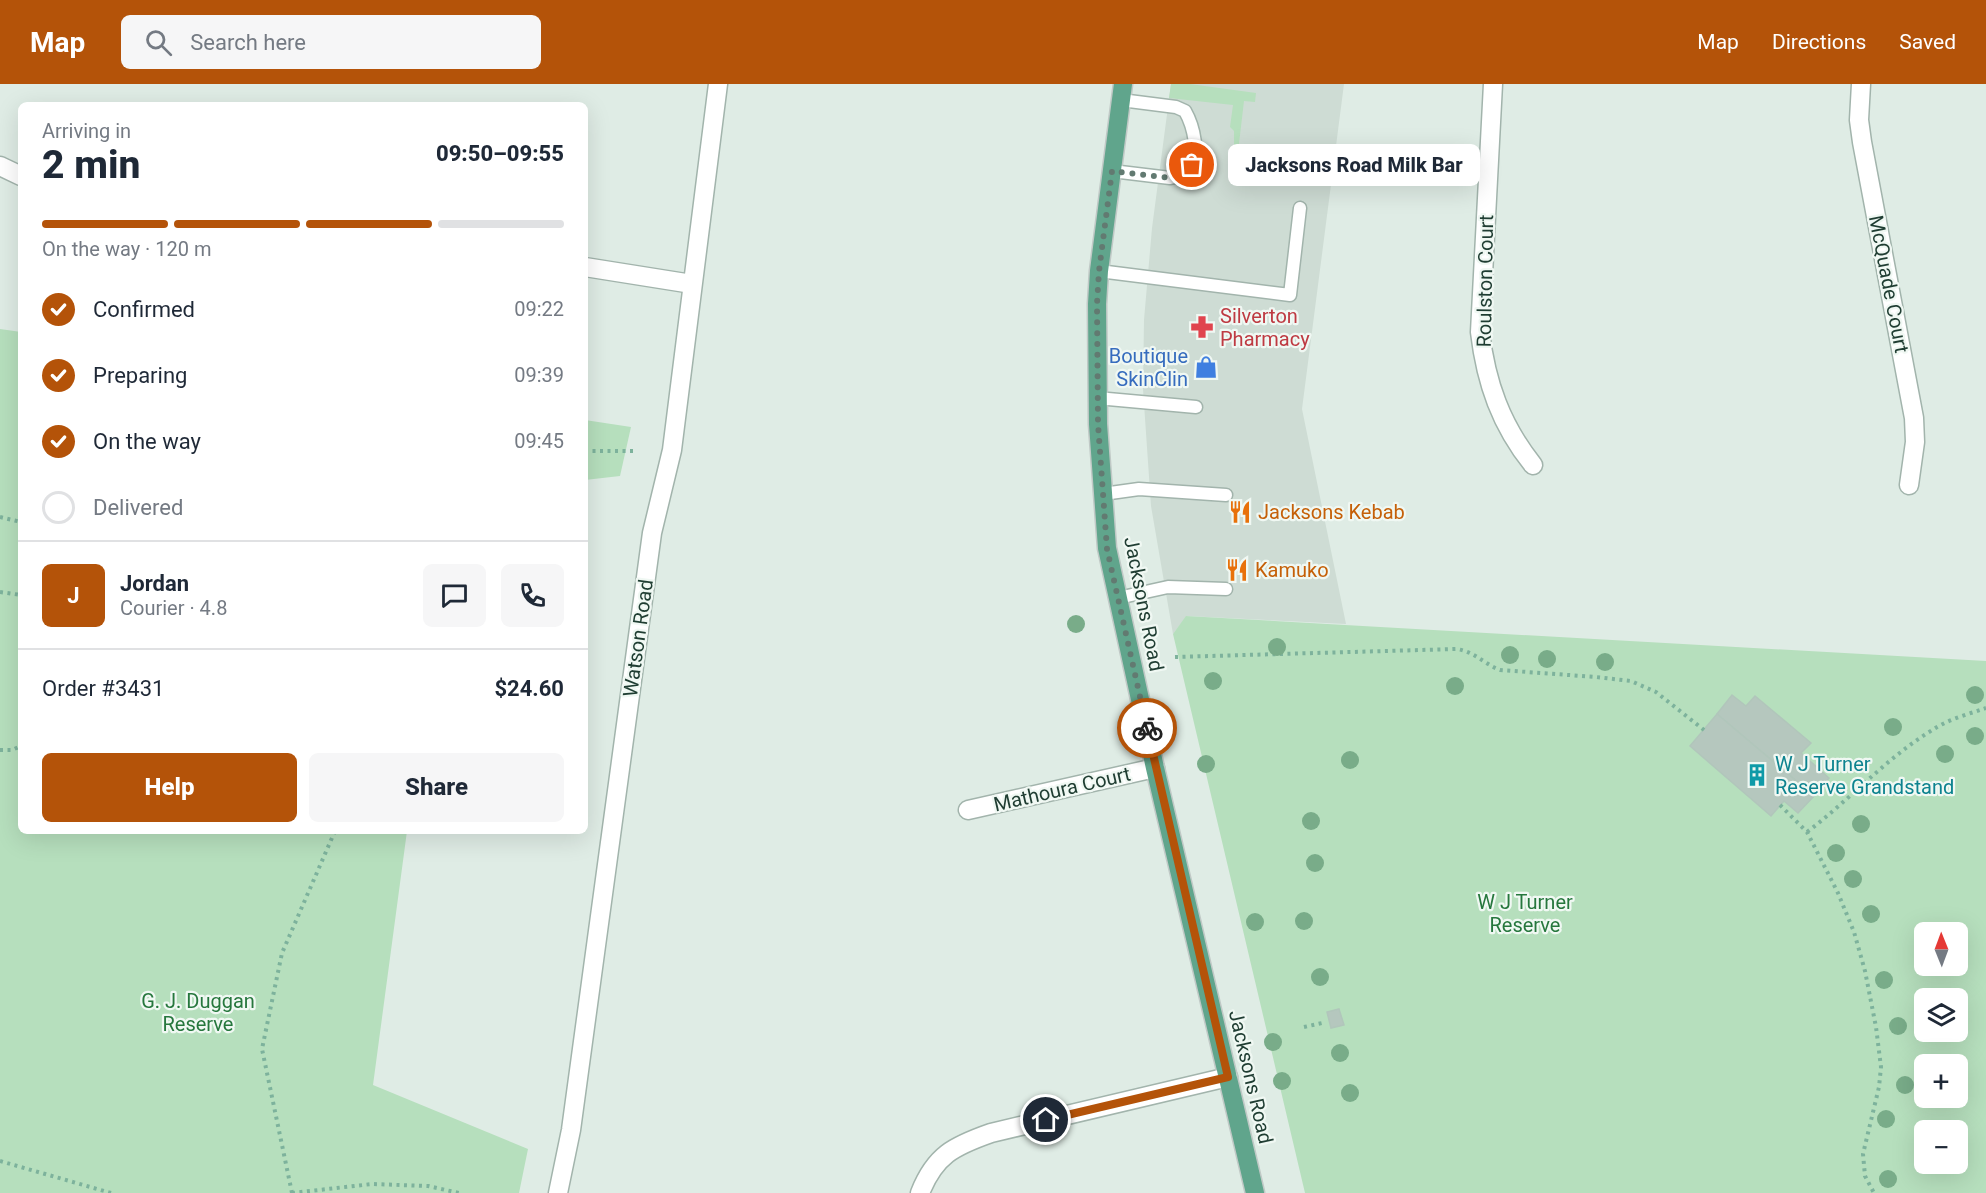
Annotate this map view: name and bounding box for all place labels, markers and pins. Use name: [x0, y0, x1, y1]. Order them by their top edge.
pin: [1166, 139, 1217, 190]
callout: Jacksons Road Milk Bar: [1228, 144, 1480, 186]
place label: Silverton Pharmacy: [1220, 304, 1310, 351]
pharmacy icon: Silverton Pharmacy: [1189, 314, 1215, 340]
place label: Boutique SkinClin: [1109, 344, 1188, 391]
shop icon: Boutique SkinClin: [1193, 354, 1219, 380]
restaurant icon: Jacksons Kebab: [1227, 499, 1253, 525]
place label: Jacksons Kebab: [1258, 500, 1405, 524]
restaurant icon: Kamuko: [1224, 557, 1250, 583]
place label: Kamuko: [1255, 558, 1329, 582]
place label: W J Turner Reserve Grandstand: [1775, 752, 1954, 799]
building icon: W J Turner Reserve Grandstand: [1744, 762, 1770, 788]
pin: [1020, 1094, 1071, 1145]

